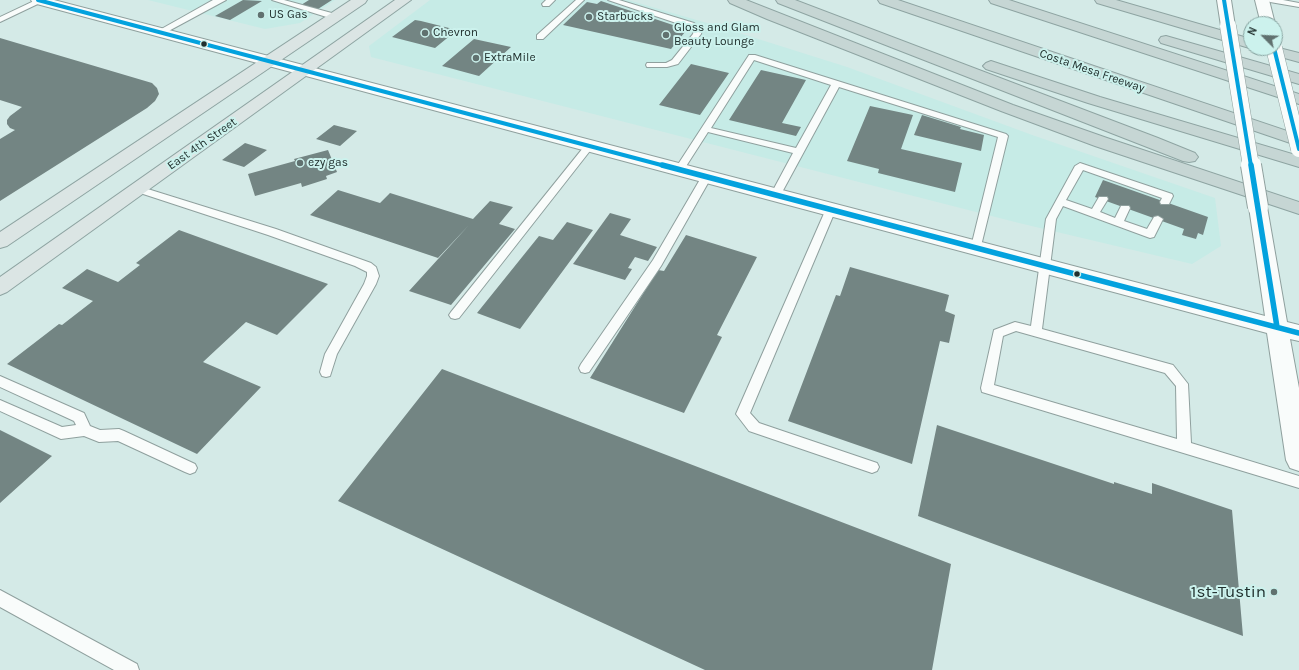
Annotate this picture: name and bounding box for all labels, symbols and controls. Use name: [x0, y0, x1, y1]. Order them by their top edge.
place label: US Gas: [269, 8, 308, 22]
marker: US Gas: [256, 10, 266, 20]
place label: Starbucks: [597, 10, 653, 24]
marker: Starbucks: [584, 12, 594, 22]
north arrow: [1243, 16, 1283, 56]
place label: Gloss and Glam Beauty Lounge: [674, 21, 760, 49]
text: N: [1245, 25, 1260, 38]
place label: Chevron: [433, 26, 478, 40]
marker: Chevron: [420, 28, 430, 38]
marker: Gloss and Glam Beauty Lounge: [661, 30, 671, 40]
unlabelled marker: [199, 39, 209, 49]
street label: Costa Mesa Freeway: [1038, 46, 1146, 96]
place label: ExtraMile: [484, 51, 536, 65]
marker: ExtraMile: [471, 53, 481, 63]
street label: East 4th Street: [165, 115, 239, 173]
place label: ezy gas: [308, 156, 348, 170]
marker: ezy gas: [295, 158, 305, 168]
unlabelled marker: [1072, 269, 1082, 279]
place label: 1st-Tustin: [1191, 582, 1266, 602]
marker: 1st-Tustin: [1269, 587, 1279, 597]

